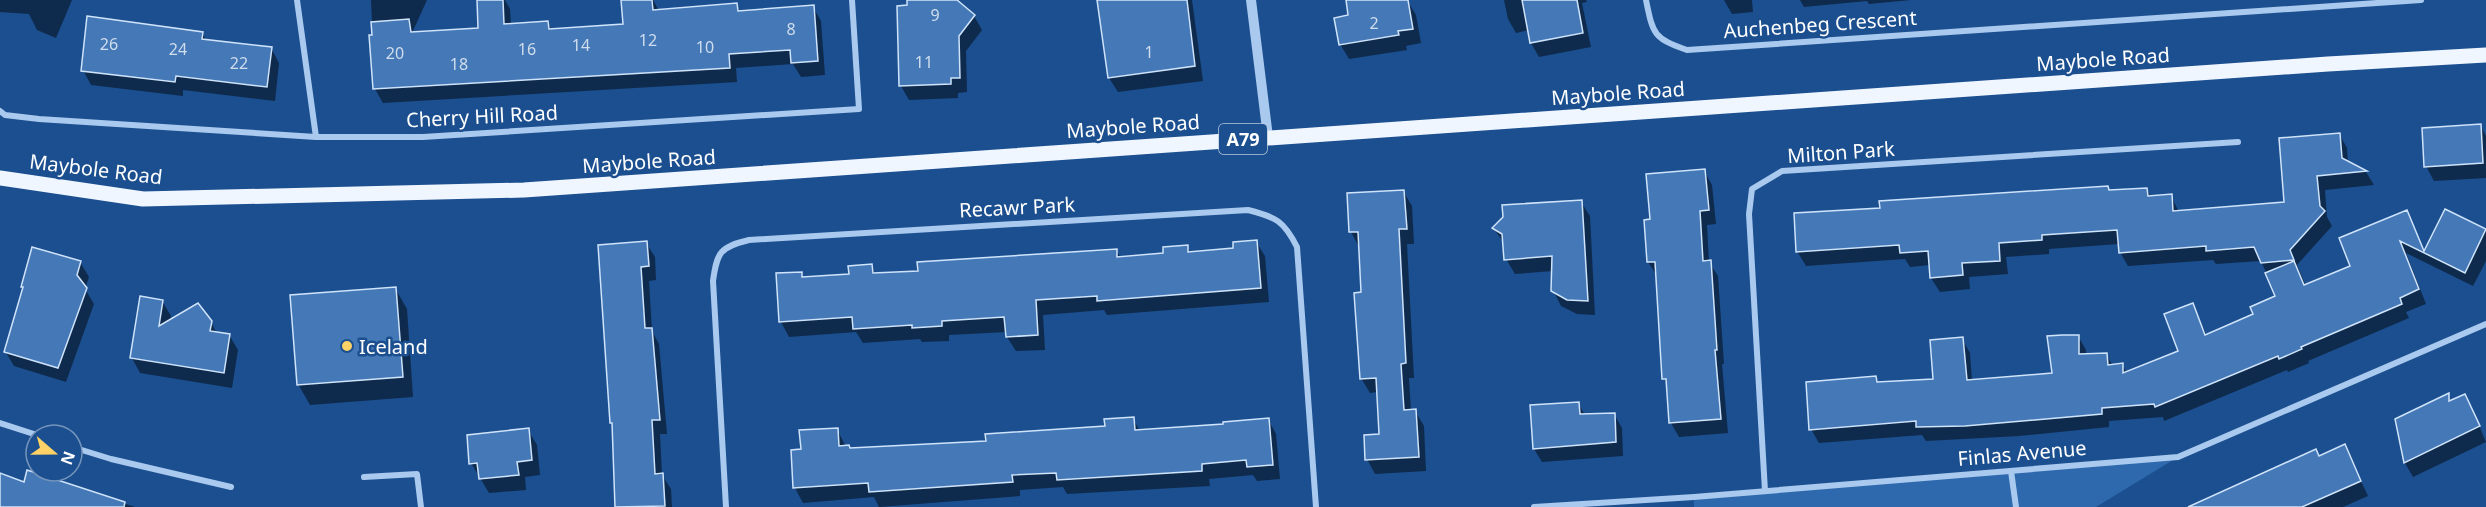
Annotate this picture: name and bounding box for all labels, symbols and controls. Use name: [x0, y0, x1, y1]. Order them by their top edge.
house number: 9: [930, 4, 940, 26]
street label: Auchenbeg Crescent: [1722, 4, 1918, 44]
house number: 2: [1369, 12, 1379, 34]
house number: 8: [786, 18, 796, 40]
house number: 12: [639, 29, 657, 51]
house number: 26: [100, 33, 118, 55]
house number: 14: [572, 34, 590, 56]
house number: 10: [696, 36, 714, 58]
house number: 24: [169, 38, 187, 60]
house number: 16: [518, 38, 536, 60]
house number: 1: [1144, 41, 1154, 63]
street label: Maybole Road: [2035, 41, 2171, 77]
house number: 20: [386, 42, 404, 64]
house number: 11: [915, 51, 933, 73]
house number: 22: [230, 52, 248, 74]
house number: 18: [450, 53, 468, 75]
street label: Maybole Road: [1550, 75, 1686, 111]
street label: Cherry Hill Road: [406, 99, 558, 133]
street label: Maybole Road: [1065, 108, 1201, 144]
road number: A79: [1219, 124, 1267, 154]
street label: Milton Park: [1786, 135, 1896, 169]
street label: Maybole Road: [581, 143, 717, 179]
street label: Maybole Road: [28, 147, 164, 191]
street label: Recawr Park: [958, 190, 1076, 224]
place label: Iceland: [359, 333, 428, 360]
marker: Iceland: [340, 339, 354, 353]
north arrow: [24, 423, 84, 483]
street label: Finlas Avenue: [1956, 434, 2088, 472]
text: N: [56, 448, 81, 468]

